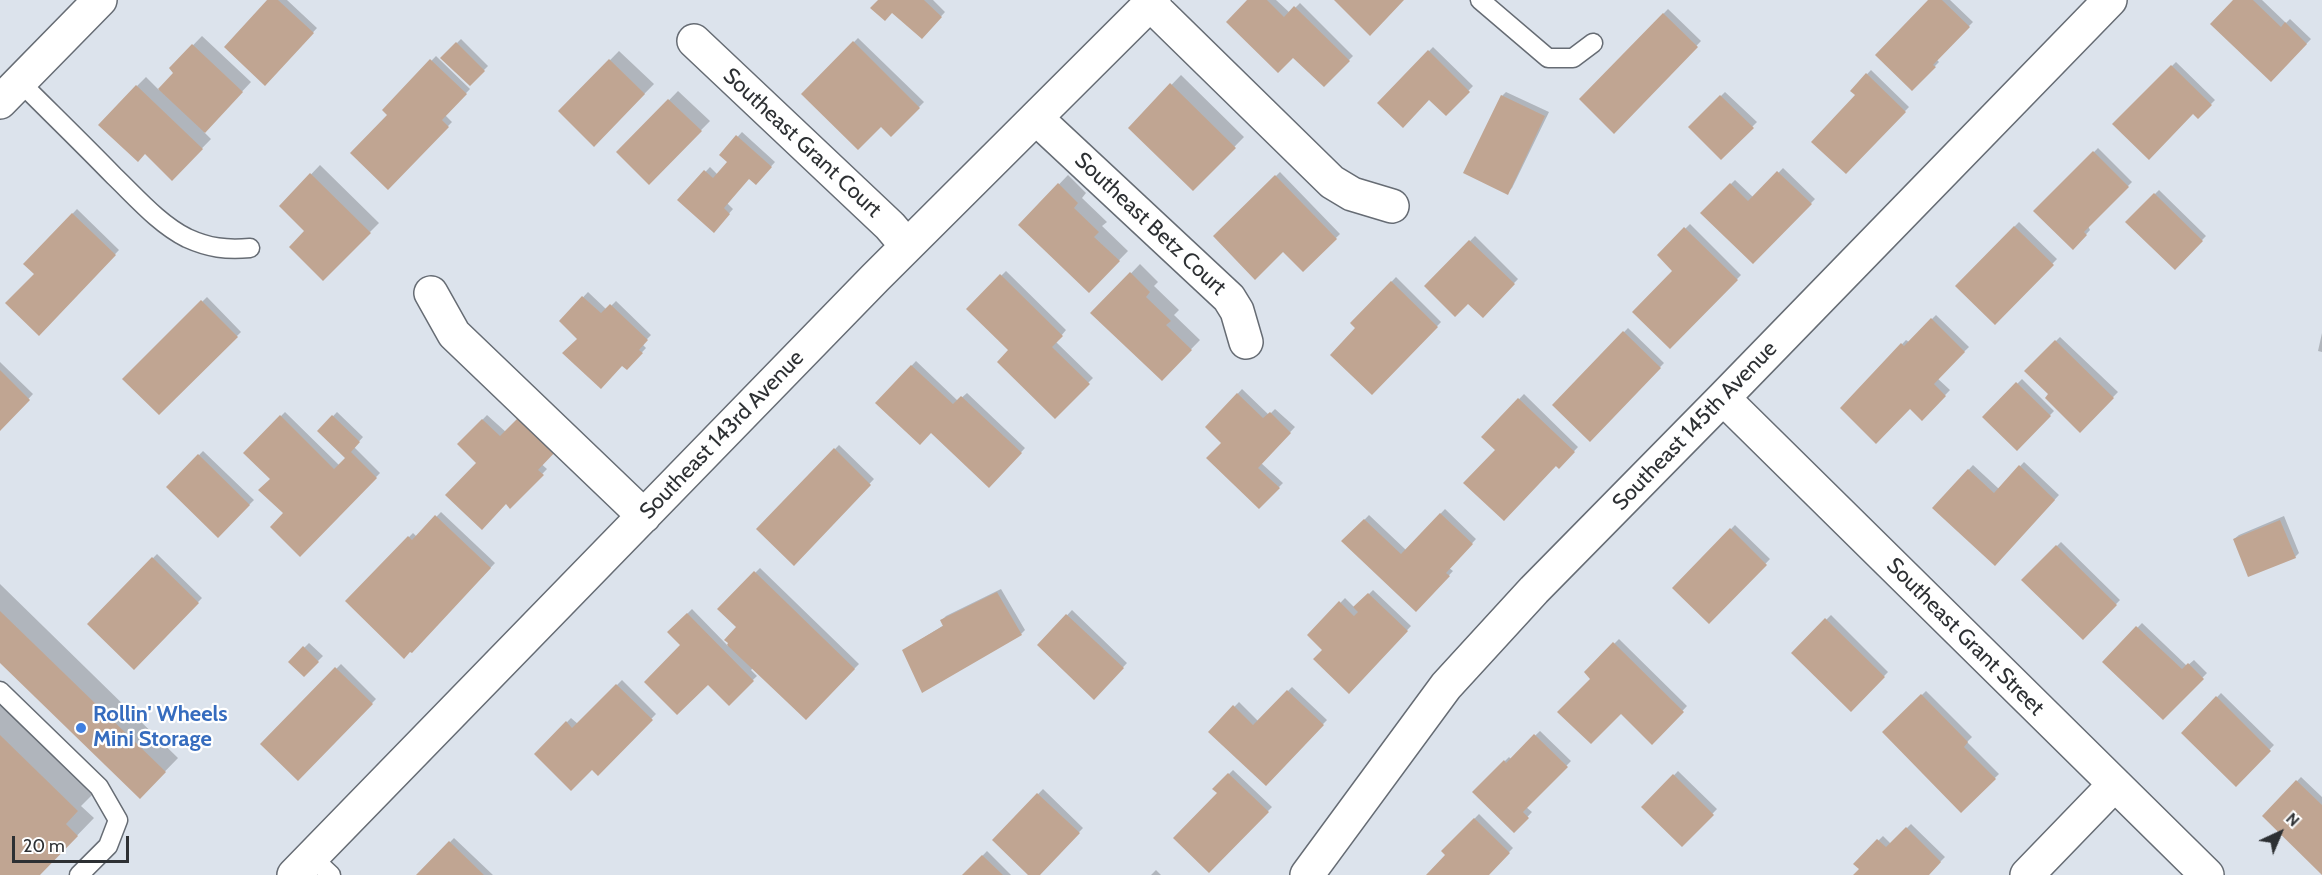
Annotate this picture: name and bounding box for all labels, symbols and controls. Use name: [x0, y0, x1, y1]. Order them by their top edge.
street label: Southeast Grant Court: [717, 63, 887, 223]
street label: Southeast Betz Court: [1069, 147, 1231, 301]
street label: Southeast 145th Avenue: [1607, 336, 1783, 516]
street label: Southeast 143rd Avenue: [635, 345, 809, 525]
street label: Southeast Grant Street: [1881, 553, 2049, 721]
place label: Rollin' Wheels Mini Storage: [93, 702, 228, 754]
marker: Rollin' Wheels Mini Storage: [74, 721, 88, 735]
north arrow: [2250, 803, 2310, 863]
text: N: [2282, 809, 2304, 830]
scale bar: [15, 824, 132, 862]
text: 20 m: [23, 835, 65, 857]

